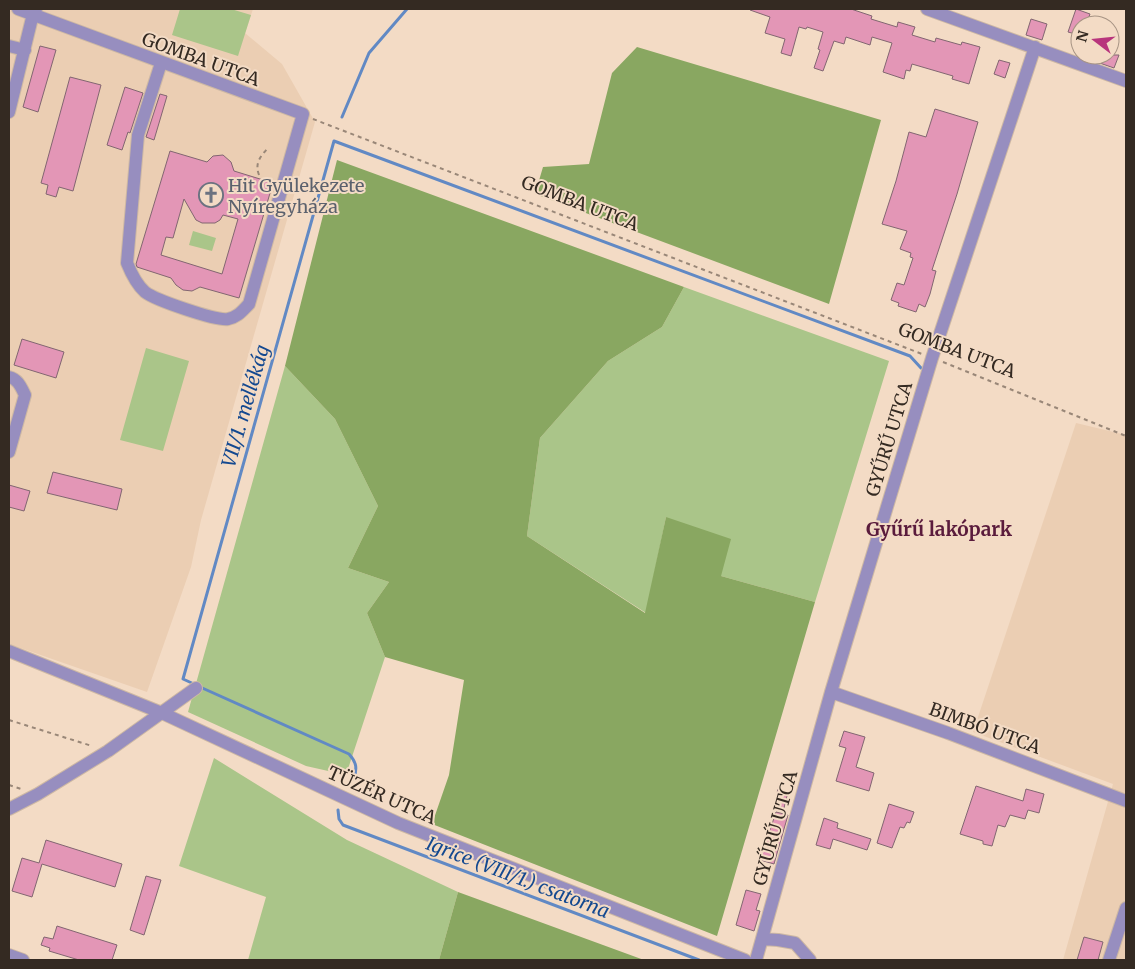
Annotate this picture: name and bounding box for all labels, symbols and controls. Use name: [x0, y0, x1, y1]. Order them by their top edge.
north arrow: [1070, 15, 1120, 65]
street label: GOMBA UTCA: [139, 27, 263, 91]
text: N: [1072, 29, 1093, 44]
street label: GOMBA UTCA: [518, 170, 642, 236]
place label: Hit Gyülekezete Nyíregyháza: [228, 174, 364, 218]
church icon: Hit Gyülekezete Nyíregyháza: [198, 182, 224, 208]
street label: GOMBA UTCA: [895, 317, 1019, 383]
water label: VII/1. mellékág: [216, 342, 274, 470]
street label: GYŰRŰ UTCA: [861, 379, 917, 499]
district label: Gyűrű lakópark: [866, 517, 1013, 541]
street label: BIMBÓ UTCA: [926, 697, 1044, 759]
street label: TÜZÉR UTCA: [324, 761, 440, 829]
street label: GYŰRŰ UTCA: [748, 767, 802, 888]
water label: Igrice (VIII/1.) csatorna: [423, 831, 613, 923]

